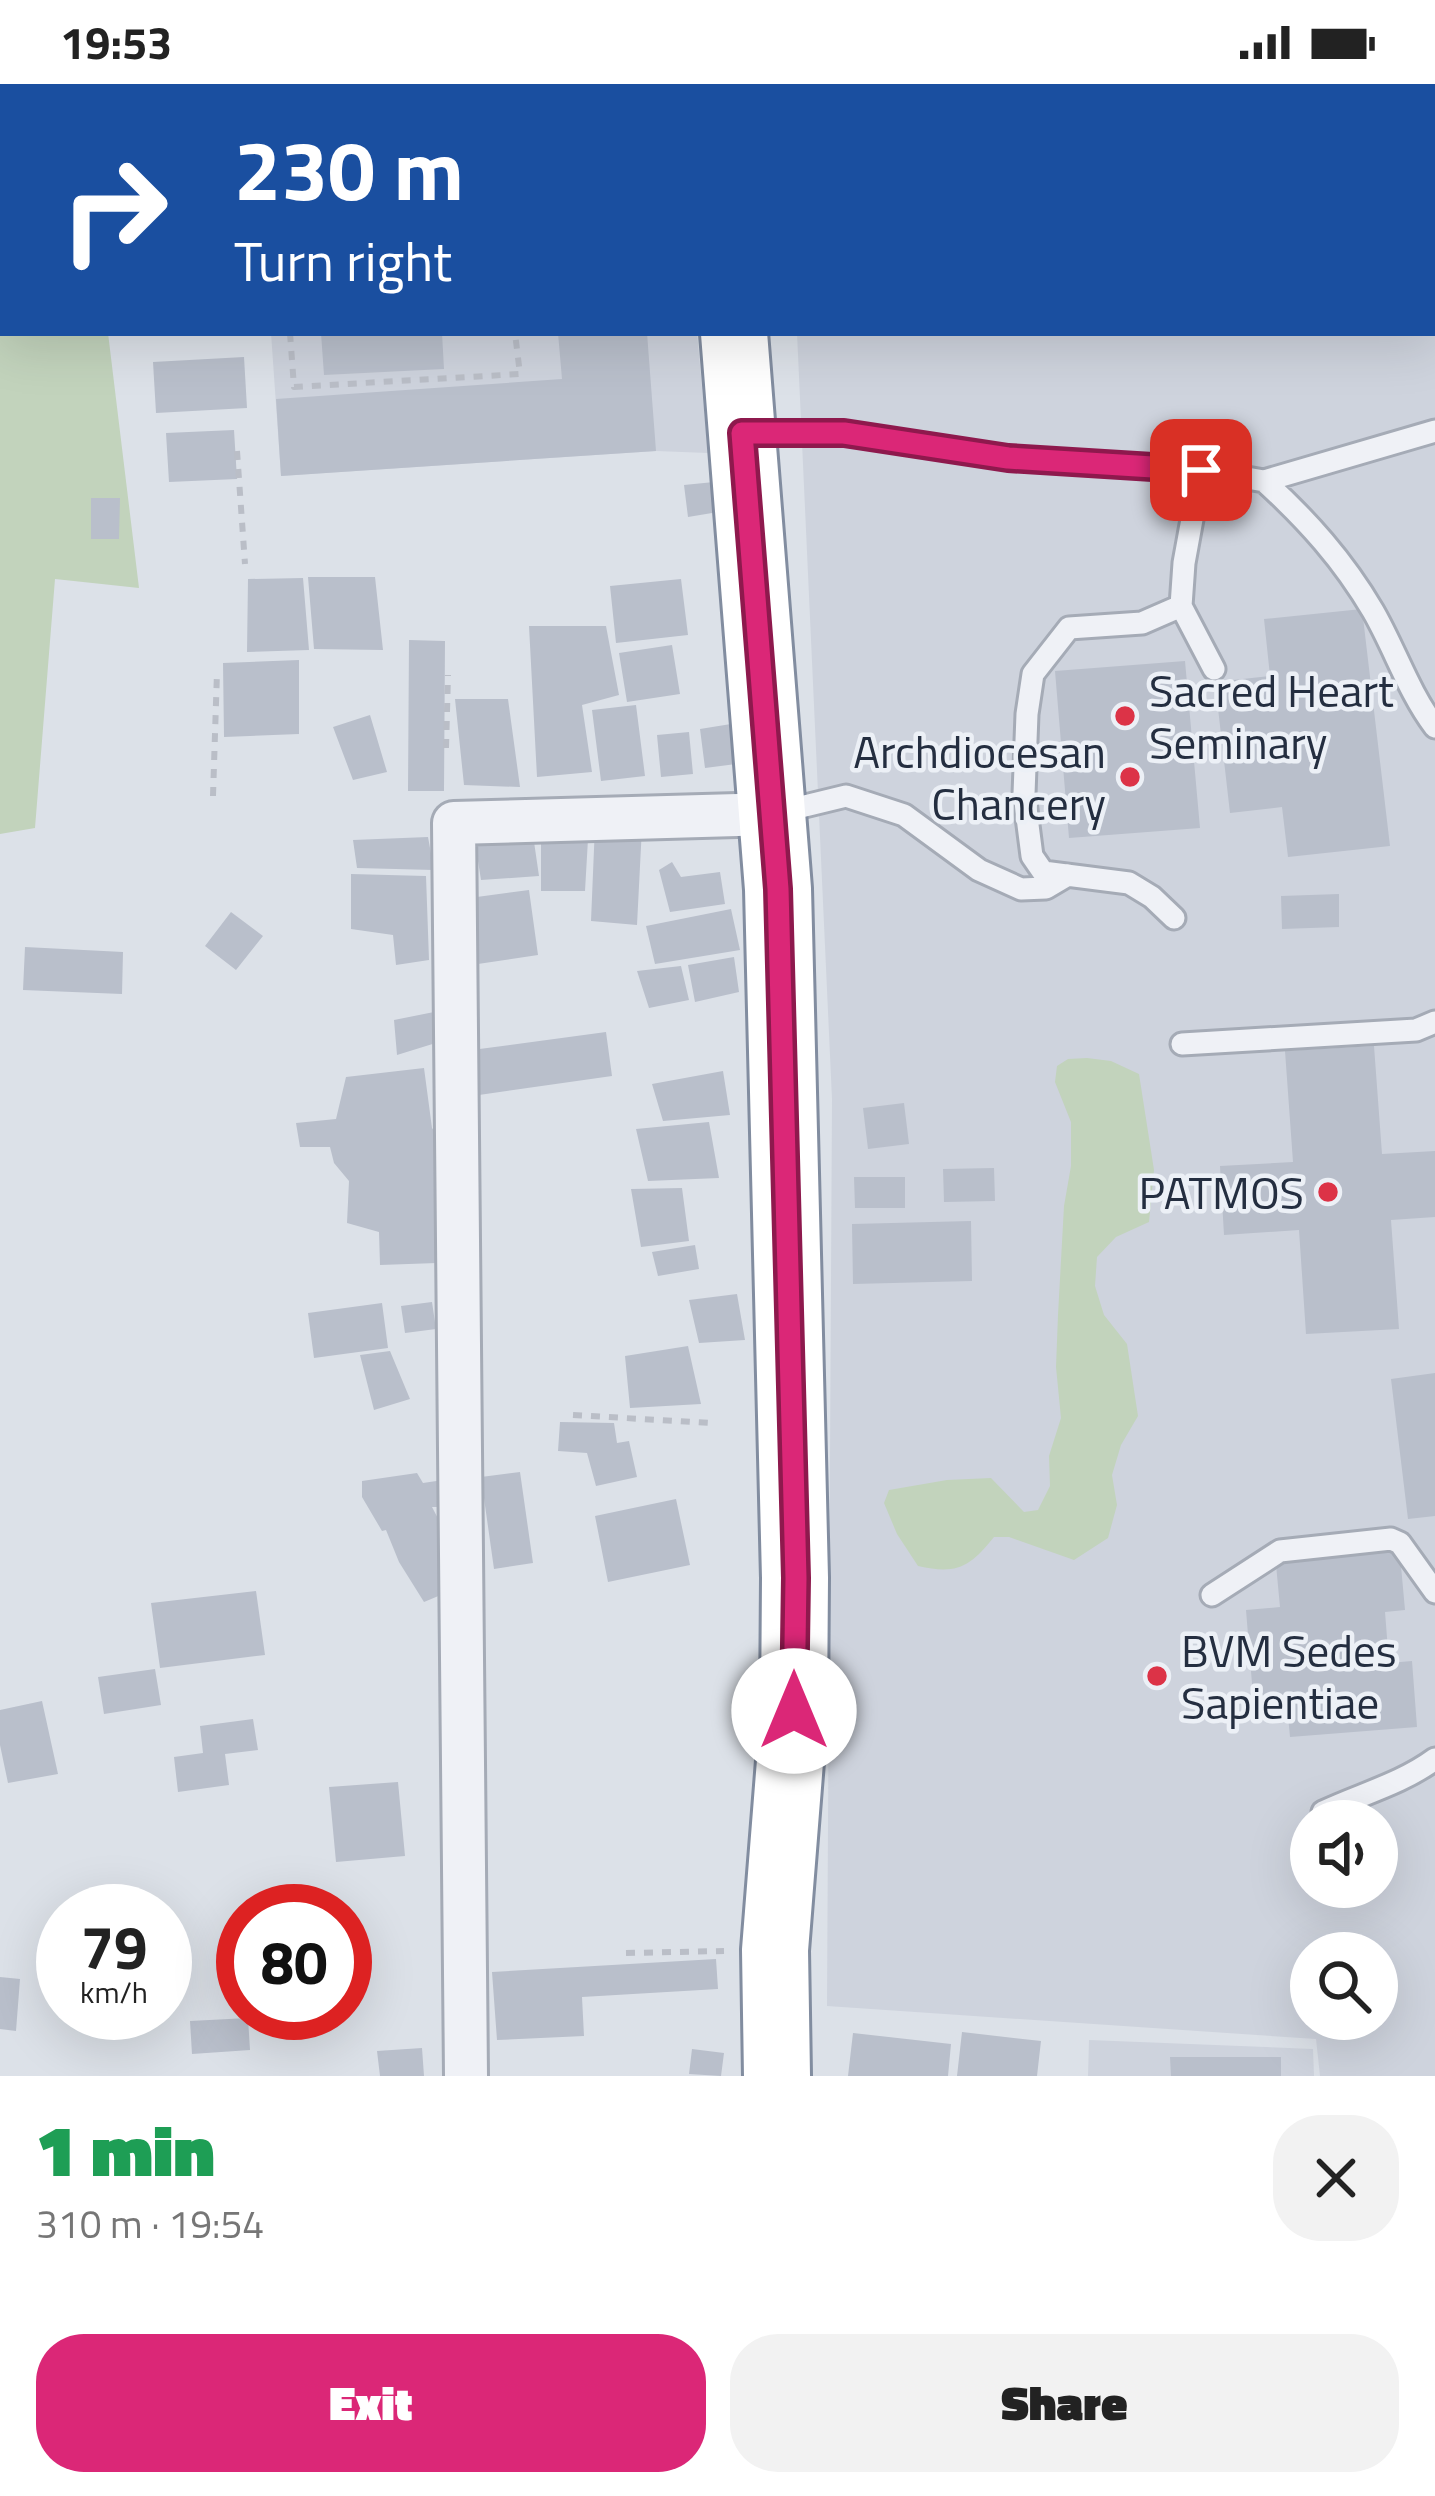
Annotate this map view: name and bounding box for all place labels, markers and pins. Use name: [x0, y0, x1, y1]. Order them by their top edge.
pin: [1150, 419, 1252, 521]
place label: Sacred Heart Seminary: [1149, 656, 1394, 776]
marker: Sacred Heart Seminary: [1112, 703, 1138, 729]
place label: Archdiocesan Chancery: [853, 717, 1106, 837]
marker: Archdiocesan Chancery: [1117, 764, 1143, 790]
place label: PATMOS: [1138, 1158, 1304, 1226]
marker: PATMOS: [1315, 1179, 1341, 1205]
place label: BVM Sedes Sapientiae: [1181, 1616, 1397, 1736]
marker: BVM Sedes Sapientiae: [1144, 1663, 1170, 1689]

